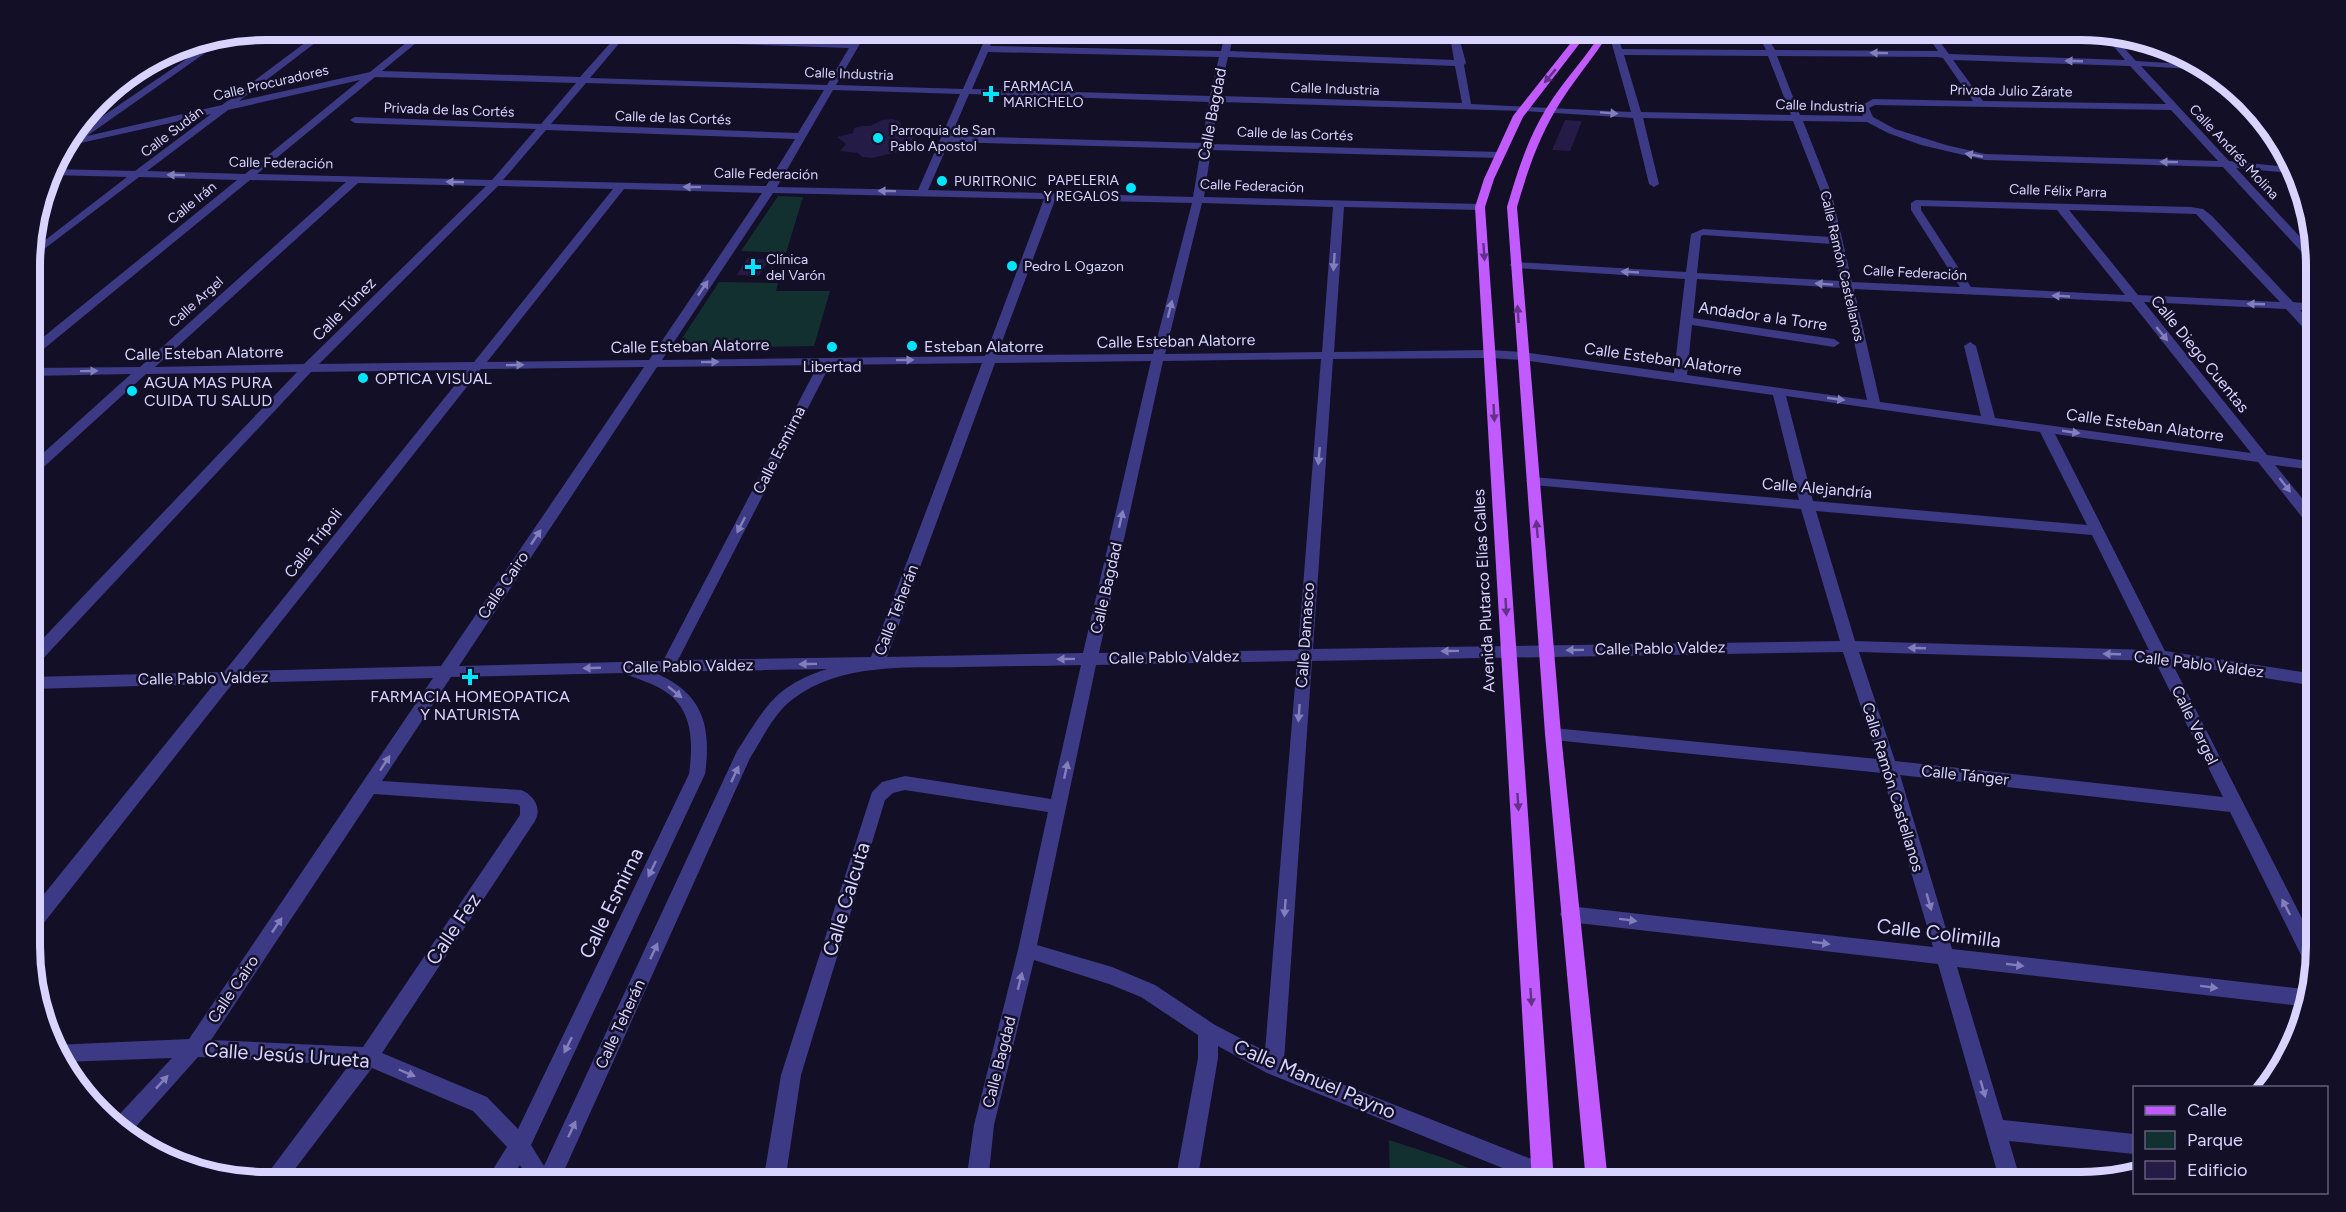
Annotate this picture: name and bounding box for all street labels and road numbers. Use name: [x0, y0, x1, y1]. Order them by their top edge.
street label: Calle Procuradores: [212, 61, 330, 105]
street label: Calle Industria: [804, 64, 894, 84]
street label: Calle Bagdad: [1194, 66, 1230, 162]
street label: Calle Industria: [1290, 79, 1380, 99]
street label: Privada Julio Zárate: [1949, 81, 2073, 101]
street label: Calle Industria: [1775, 96, 1865, 116]
street label: Privada de las Cortés: [383, 99, 515, 121]
street label: Calle Andrés Molina: [2186, 101, 2282, 203]
street label: Calle Sudán: [137, 103, 207, 161]
street label: Calle de las Cortés: [615, 107, 731, 129]
street label: Calle de las Cortés: [1237, 123, 1353, 145]
street label: Calle Federación: [229, 154, 333, 172]
street label: Calle Federación: [714, 165, 818, 183]
street label: Calle Federación: [1200, 176, 1305, 196]
street label: Calle Irán: [164, 178, 220, 228]
street label: Calle Félix Parra: [2009, 181, 2107, 201]
street label: Calle Ramón Castellanos: [1816, 189, 1868, 343]
street label: Calle Federación: [1863, 262, 1968, 284]
street label: Calle Argel: [165, 273, 227, 331]
street label: Calle Túnez: [308, 273, 380, 345]
street label: Calle Diego Cuentas: [2147, 292, 2253, 416]
street label: Andador a la Torre: [1697, 298, 1829, 334]
street label: Calle Esteban Alatorre: [1096, 330, 1256, 352]
street label: Calle Esteban Alatorre: [610, 335, 770, 357]
street label: Calle Esteban Alatorre: [1583, 339, 1743, 379]
street label: Calle Esteban Alatorre: [124, 342, 284, 364]
street label: Calle Esmirna: [749, 403, 809, 497]
street label: Calle Esteban Alatorre: [2065, 405, 2225, 445]
street label: Calle Alejandría: [1761, 474, 1873, 502]
street label: Avenida Plutarco Elías Calles: [1469, 489, 1499, 693]
street label: Calle Trípoli: [280, 505, 346, 581]
street label: Calle Bagdad: [1086, 540, 1126, 636]
street label: Calle Cairo: [473, 548, 533, 622]
street label: Calle Teherán: [870, 562, 922, 658]
street label: Calle Damasco: [1292, 582, 1318, 688]
street label: Calle Pablo Valdez: [1594, 637, 1726, 659]
street label: Calle Pablo Valdez: [1108, 646, 1240, 668]
street label: Calle Pablo Valdez: [2133, 647, 2265, 681]
street label: Calle Pablo Valdez: [622, 655, 754, 677]
street label: Calle Pablo Valdez: [137, 667, 269, 689]
street label: Calle Vergel: [2168, 682, 2222, 768]
street label: Calle Ramón Castellanos: [1858, 700, 1928, 874]
street label: Calle Tánger: [1920, 761, 2010, 789]
street label: Calle Calcuta: [817, 839, 875, 959]
street label: Calle Esmirna: [574, 844, 648, 962]
street label: Calle Fez: [420, 889, 486, 969]
street label: Calle Colimilla: [1876, 913, 2002, 953]
street label: Calle Cairo: [203, 952, 263, 1026]
street label: Calle Teherán: [591, 976, 649, 1072]
street label: Calle Bagdad: [978, 1014, 1020, 1110]
street label: Calle Manuel Payno: [1230, 1034, 1400, 1124]
street label: Calle Jesús Urueta: [203, 1037, 371, 1073]

